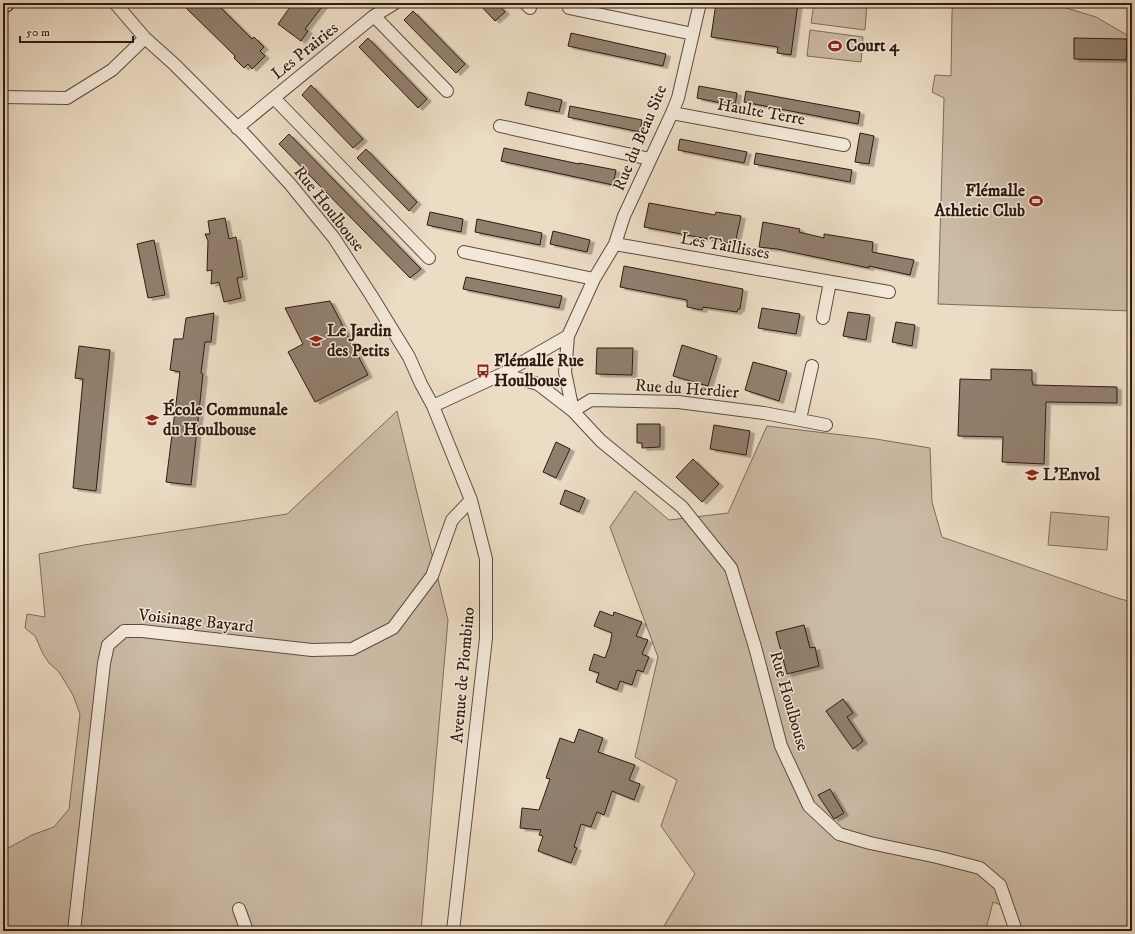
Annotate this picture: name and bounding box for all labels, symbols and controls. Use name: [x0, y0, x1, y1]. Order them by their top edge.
street label: Les Prairies: [267, 17, 343, 85]
scale bar: [20, 18, 133, 44]
text: 50 m: [26, 25, 50, 40]
place label: Court 4: [846, 35, 900, 57]
sports icon: Court 4: [827, 38, 843, 54]
street label: Rue du Beau Site: [608, 82, 672, 194]
street label: Haulte Terre: [715, 93, 807, 131]
street label: Rue Houlbouse: [289, 162, 369, 256]
place label: Flémalle Athletic Club: [933, 180, 1025, 222]
sports icon: Flémalle Athletic Club: [1028, 193, 1044, 209]
street label: Les Taillisses: [679, 227, 772, 265]
place label: Le Jardin des Petits: [327, 320, 392, 362]
school or university icon: Le Jardin des Petits: [308, 333, 324, 349]
place label: Flémalle Rue Houlbouse: [494, 350, 584, 392]
bus stop icon: Flémalle Rue Houlbouse: [475, 363, 491, 379]
street label: Rue du Herdier: [634, 374, 740, 404]
place label: École Communale du Houlbouse: [163, 398, 288, 441]
school or university icon: École Communale du Houlbouse: [144, 412, 160, 428]
place label: L’Envol: [1043, 464, 1101, 486]
school or university icon: L’Envol: [1024, 467, 1040, 483]
street label: Voisinage Bayard: [136, 604, 255, 638]
street label: Avenue de Piombino: [446, 606, 480, 744]
street label: Rue Houlbouse: [764, 648, 814, 754]

